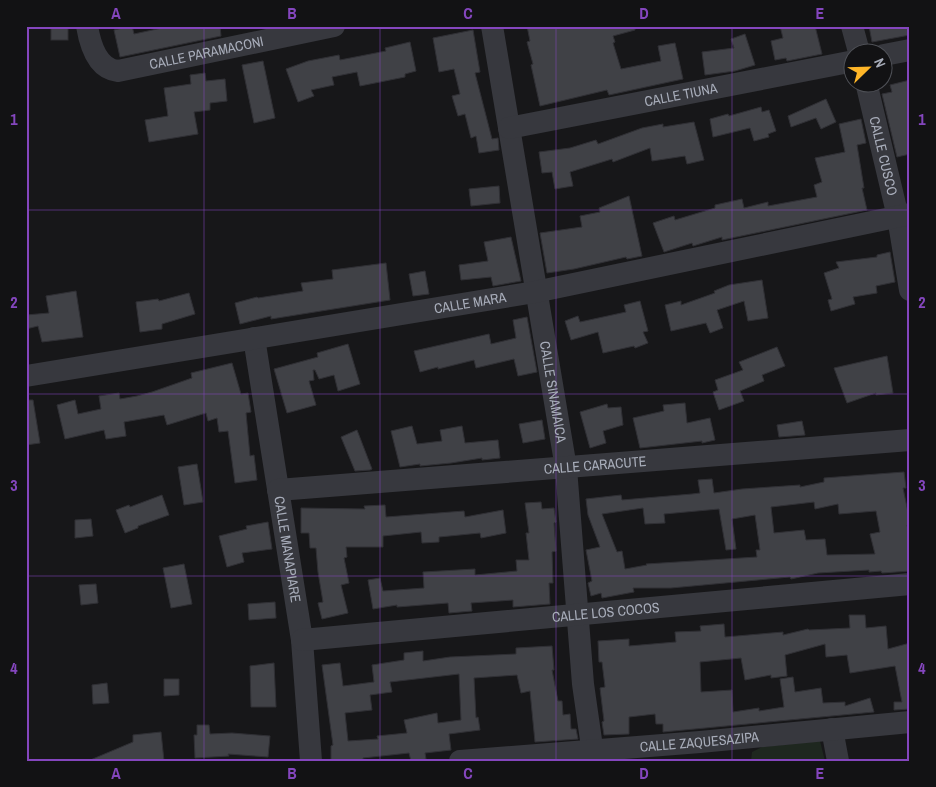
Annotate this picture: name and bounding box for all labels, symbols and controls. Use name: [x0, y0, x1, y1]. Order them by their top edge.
text: A: [111, 2, 121, 24]
text: B: [287, 2, 297, 24]
text: C: [463, 2, 473, 24]
text: D: [639, 2, 649, 24]
text: E: [816, 2, 825, 24]
street label: CALLE PARAMACONI: [148, 32, 265, 73]
north arrow: [844, 42, 894, 92]
text: N: [870, 56, 890, 70]
street label: CALLE TIUNA: [643, 79, 719, 111]
text: 1: [10, 108, 18, 130]
text: 1: [918, 108, 926, 130]
street label: CALLE CUSCO: [865, 114, 902, 198]
street label: CALLE MARA: [433, 288, 508, 318]
text: 2: [10, 291, 18, 313]
text: 2: [918, 291, 926, 313]
street label: CALLE SINAMAICA: [536, 340, 571, 444]
street label: CALLE CARACUTE: [543, 452, 647, 478]
text: 3: [10, 474, 18, 496]
text: 3: [918, 474, 926, 496]
street label: CALLE MANAPIARE: [270, 495, 305, 604]
street label: CALLE LOS COCOS: [551, 598, 661, 626]
text: 4: [10, 657, 18, 679]
text: 4: [918, 657, 926, 679]
street label: CALLE ZAQUESAZIPA: [639, 727, 760, 756]
text: A: [111, 762, 121, 784]
text: B: [287, 762, 297, 784]
text: C: [463, 762, 473, 784]
text: D: [639, 762, 649, 784]
text: E: [816, 762, 825, 784]

